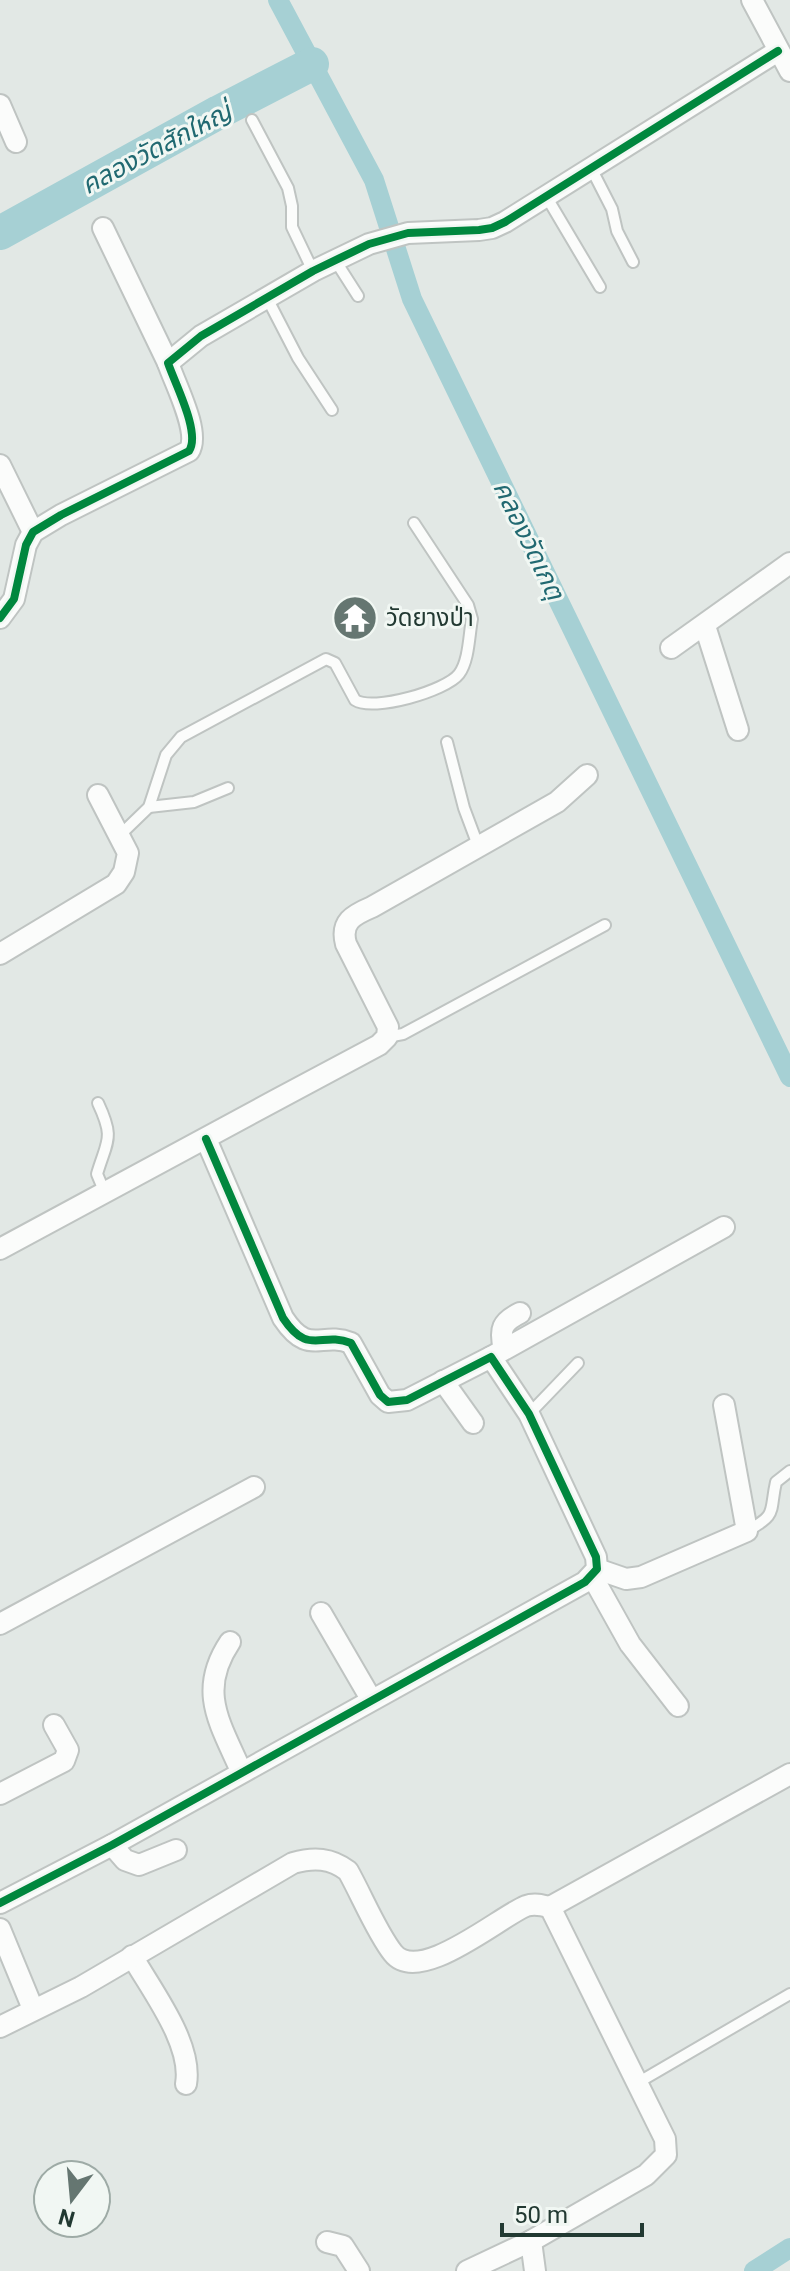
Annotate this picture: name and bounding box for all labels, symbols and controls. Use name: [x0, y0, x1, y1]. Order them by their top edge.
water label: คลองวัดสักใหญ่: [76, 94, 240, 200]
water label: คลองวัดเกตุ: [486, 476, 571, 606]
temple icon: วัดยางป่า: [331, 594, 379, 642]
place label: วัดยางป่า: [386, 604, 474, 632]
north arrow: [32, 2159, 112, 2239]
scale bar: [502, 2187, 642, 2237]
text: 50 m: [514, 2201, 568, 2229]
text: N: [56, 2204, 78, 2232]

